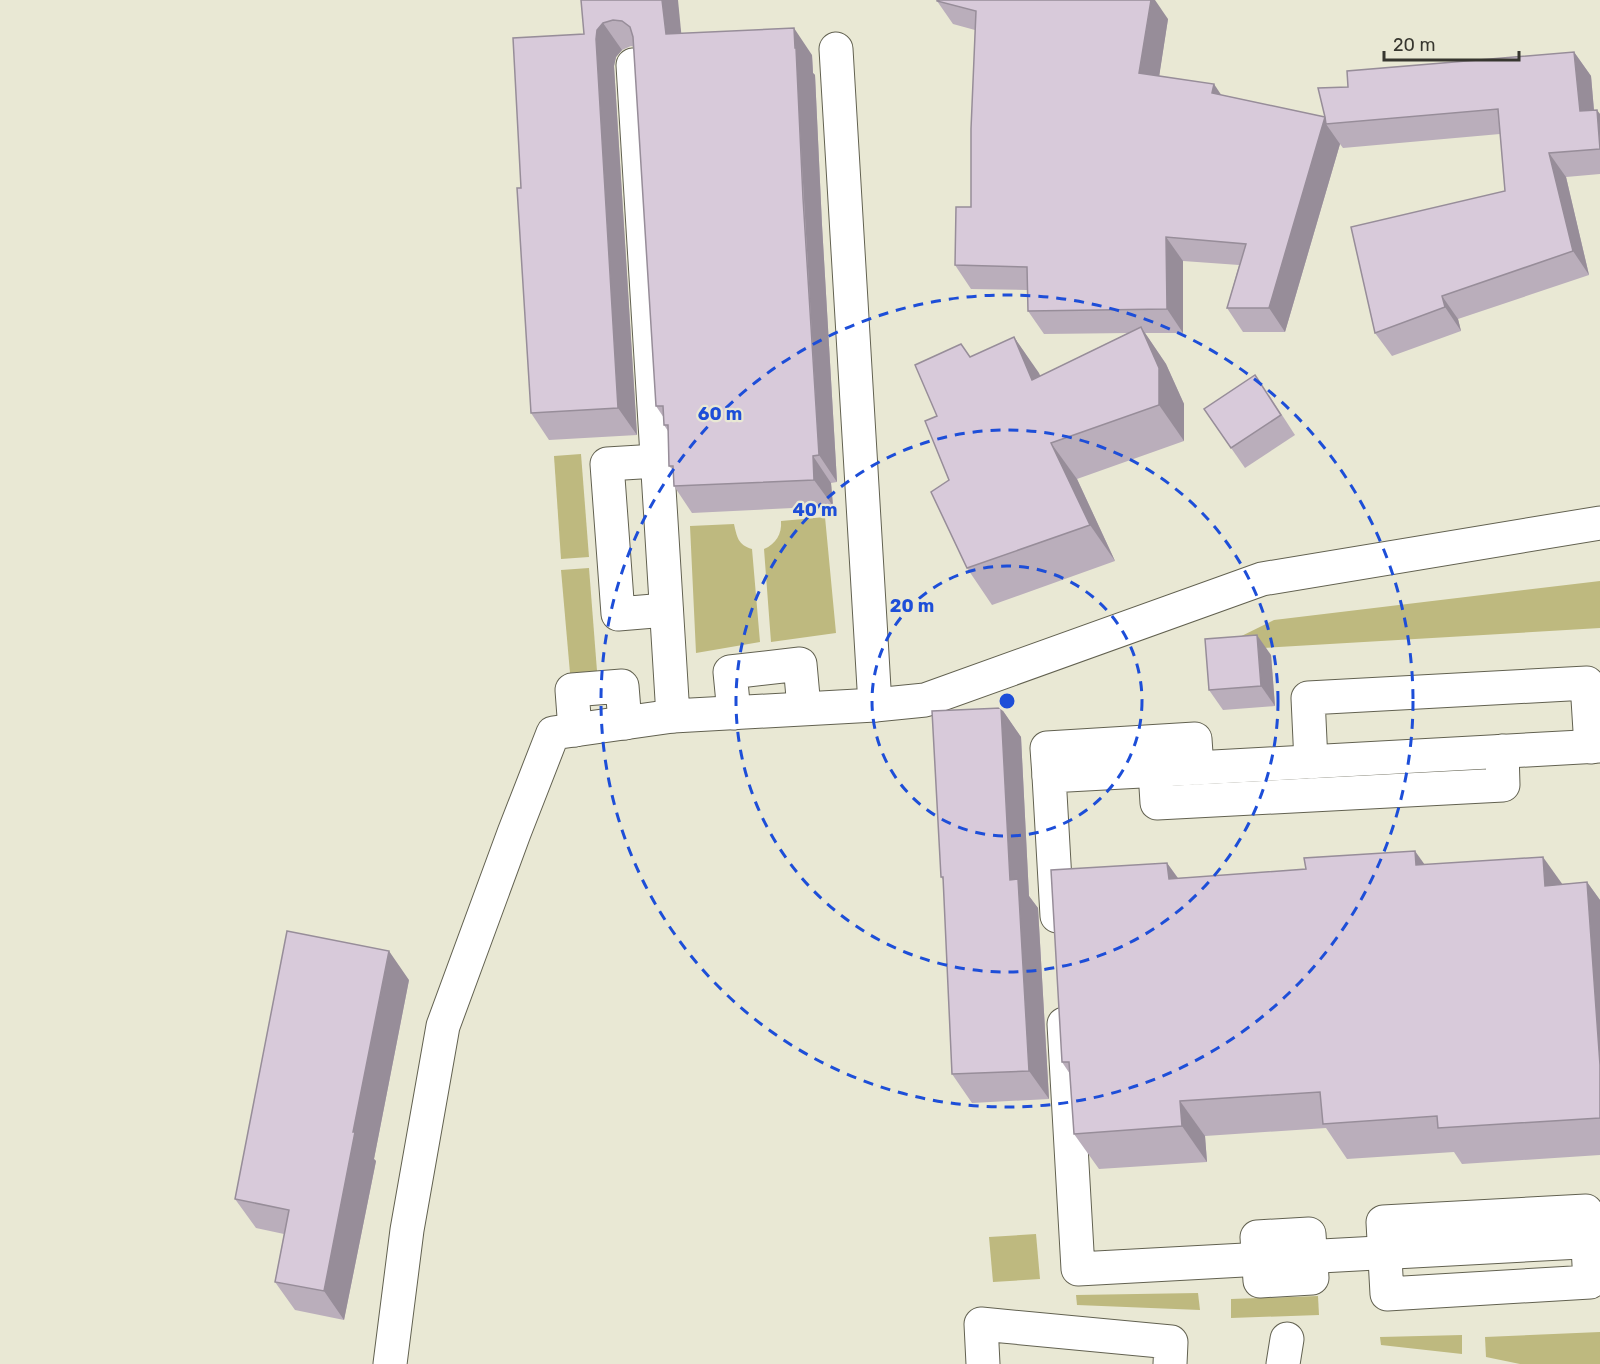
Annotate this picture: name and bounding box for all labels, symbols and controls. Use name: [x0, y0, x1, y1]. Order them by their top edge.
scale bar: [1384, 24, 1519, 62]
text: 20 m: [1393, 34, 1435, 56]
text: 60 m: [698, 403, 742, 425]
text: 40 m: [793, 499, 837, 521]
text: 20 m: [890, 595, 934, 617]
centre of rings: [997, 691, 1017, 711]

